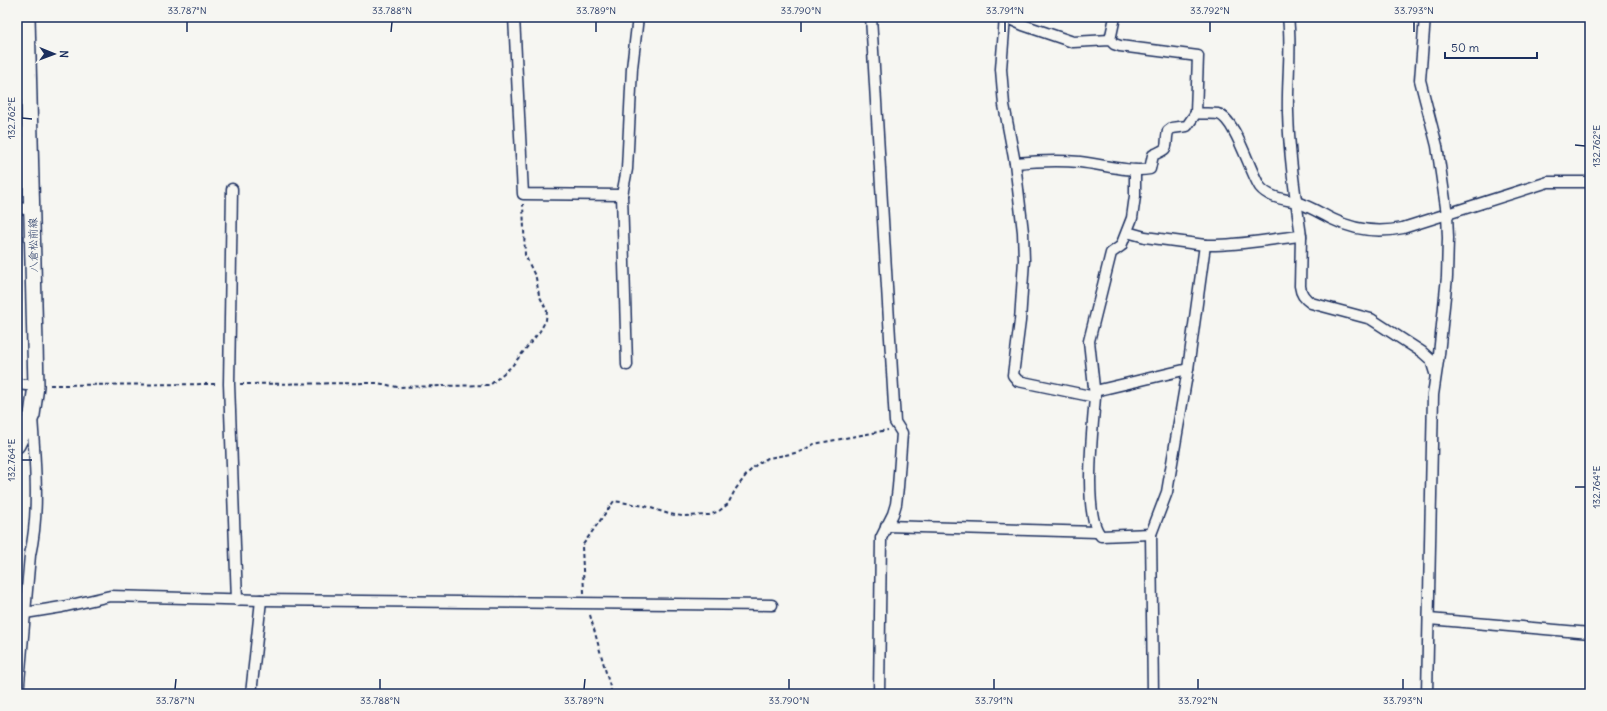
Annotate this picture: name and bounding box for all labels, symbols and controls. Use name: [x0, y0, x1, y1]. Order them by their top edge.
text: 33.787°N: [167, 4, 207, 17]
text: 33.788°N: [372, 4, 412, 17]
text: 33.789°N: [576, 4, 616, 17]
text: 33.790°N: [781, 4, 821, 17]
text: 33.791°N: [986, 4, 1024, 17]
text: 33.792°N: [1190, 4, 1230, 17]
text: 33.793°N: [1394, 4, 1434, 17]
north arrow: [34, 34, 74, 74]
scale bar: [1445, 34, 1537, 60]
text: 50 m: [1451, 40, 1480, 55]
text: N: [57, 50, 71, 58]
text: 132.762°E: [5, 97, 18, 139]
text: 132.762°E: [1590, 125, 1603, 167]
street label: 八倉松前線: [26, 217, 40, 273]
text: 132.764°E: [5, 439, 18, 481]
text: 132.764°E: [1590, 466, 1603, 508]
text: 33.787°N: [155, 694, 195, 707]
text: 33.788°N: [360, 694, 400, 707]
text: 33.789°N: [564, 694, 604, 707]
text: 33.790°N: [769, 694, 809, 707]
text: 33.791°N: [975, 694, 1013, 707]
text: 33.792°N: [1178, 694, 1218, 707]
text: 33.793°N: [1383, 694, 1423, 707]

